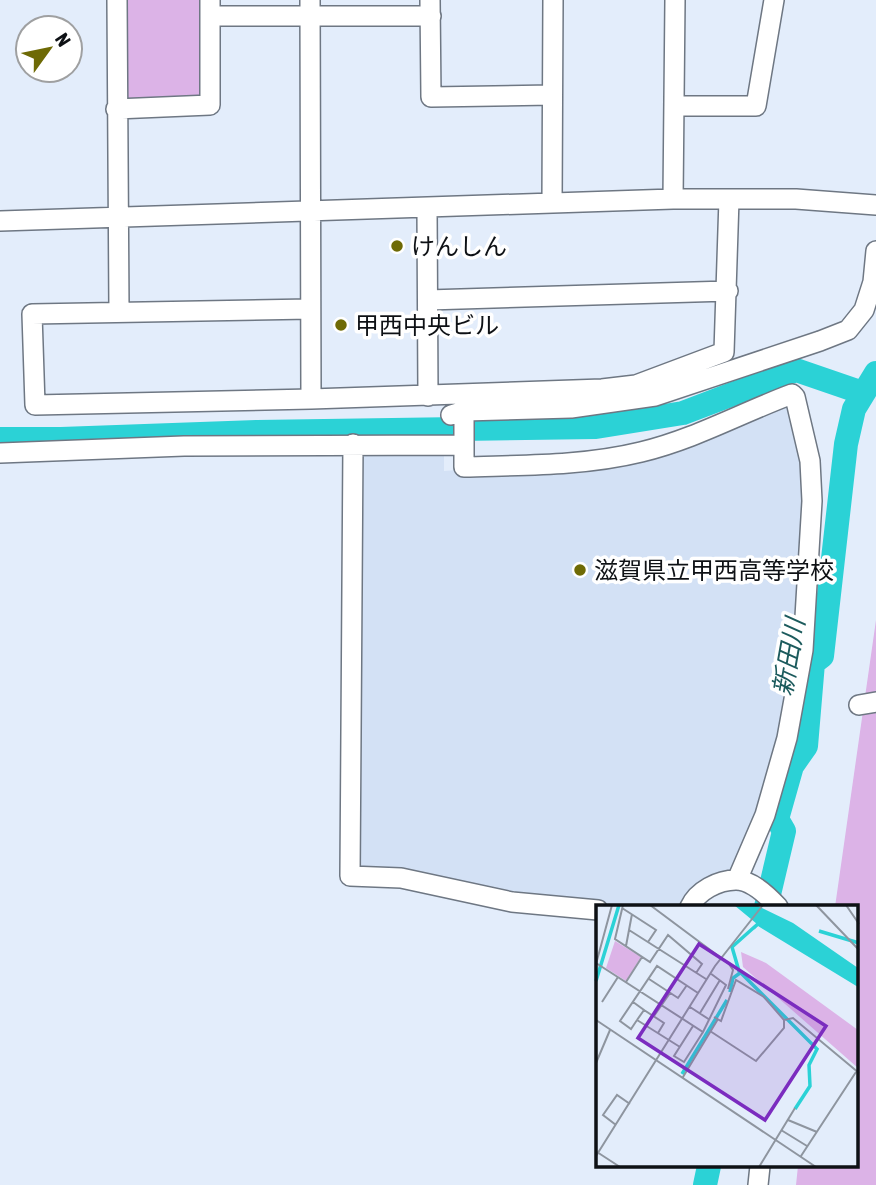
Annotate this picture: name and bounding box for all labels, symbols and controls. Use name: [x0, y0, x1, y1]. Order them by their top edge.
north arrow: [14, 14, 84, 84]
text: N: [51, 29, 76, 50]
place label: けんしん: [411, 233, 507, 260]
marker: けんしん: [389, 238, 405, 254]
place label: 甲西中央ビル: [355, 312, 499, 339]
marker: 甲西中央ビル: [333, 317, 349, 333]
place label: 滋賀県立甲西高等学校: [594, 557, 834, 584]
marker: 滋賀県立甲西高等学校: [572, 562, 588, 578]
water label: 新田川: [767, 613, 811, 698]
inset map: [596, 905, 858, 1168]

